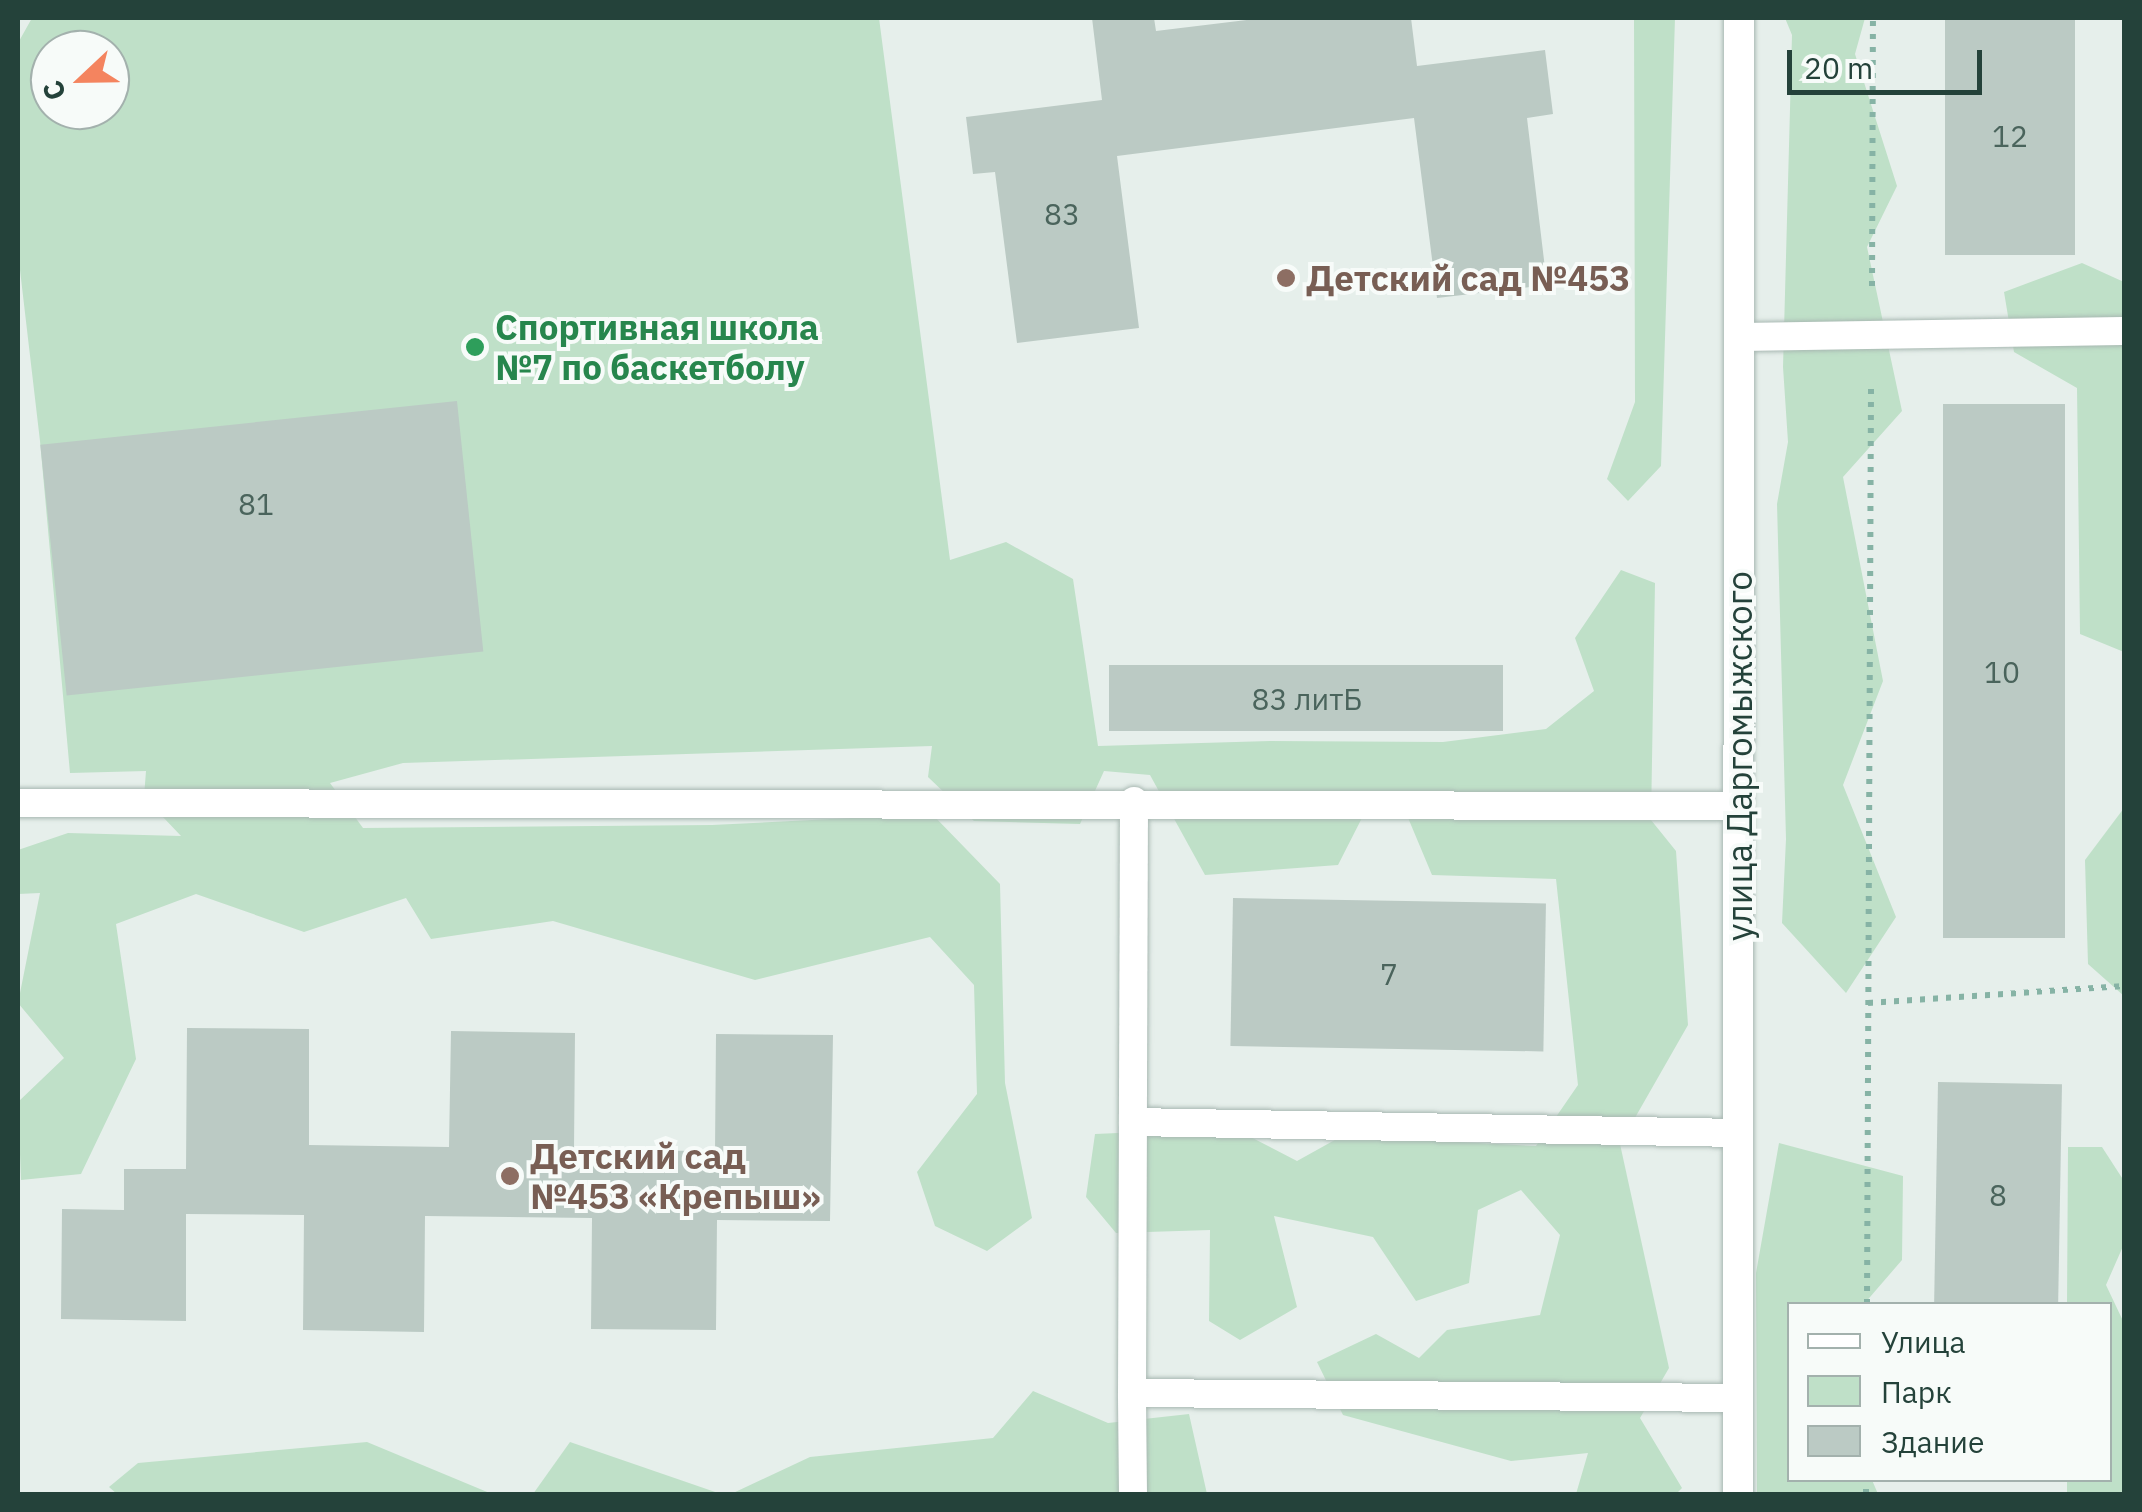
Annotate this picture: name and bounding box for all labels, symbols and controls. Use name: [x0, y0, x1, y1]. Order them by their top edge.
north arrow: [30, 30, 130, 130]
scale bar: [1792, 30, 1987, 92]
text: 20 m: [1804, 48, 1873, 87]
text: С: [33, 75, 74, 106]
house number: 12: [1992, 118, 2028, 154]
house number: 83: [1044, 196, 1080, 232]
place label: Детский сад №453: [1306, 257, 1630, 299]
marker: Детский сад №453: [1275, 267, 1297, 289]
place label: Спортивная школа №7 по баскетболу: [495, 306, 819, 388]
marker: Спортивная школа №7 по баскетболу: [464, 336, 486, 358]
house number: 81: [238, 486, 274, 522]
street label: улица Даргомыжского: [1718, 571, 1760, 941]
house number: 10: [1984, 654, 2020, 690]
house number: 83 литБ: [1252, 681, 1362, 717]
house number: 7: [1380, 956, 1398, 992]
place label: Детский сад №453 «Крепыш»: [530, 1135, 821, 1217]
marker: Детский сад №453 «Крепыш»: [499, 1165, 521, 1187]
house number: 8: [1989, 1177, 2007, 1213]
legend: [1787, 1302, 2112, 1482]
text: Улица: [1881, 1322, 1966, 1361]
text: Парк: [1881, 1372, 1952, 1411]
text: Здание: [1881, 1422, 1984, 1461]

